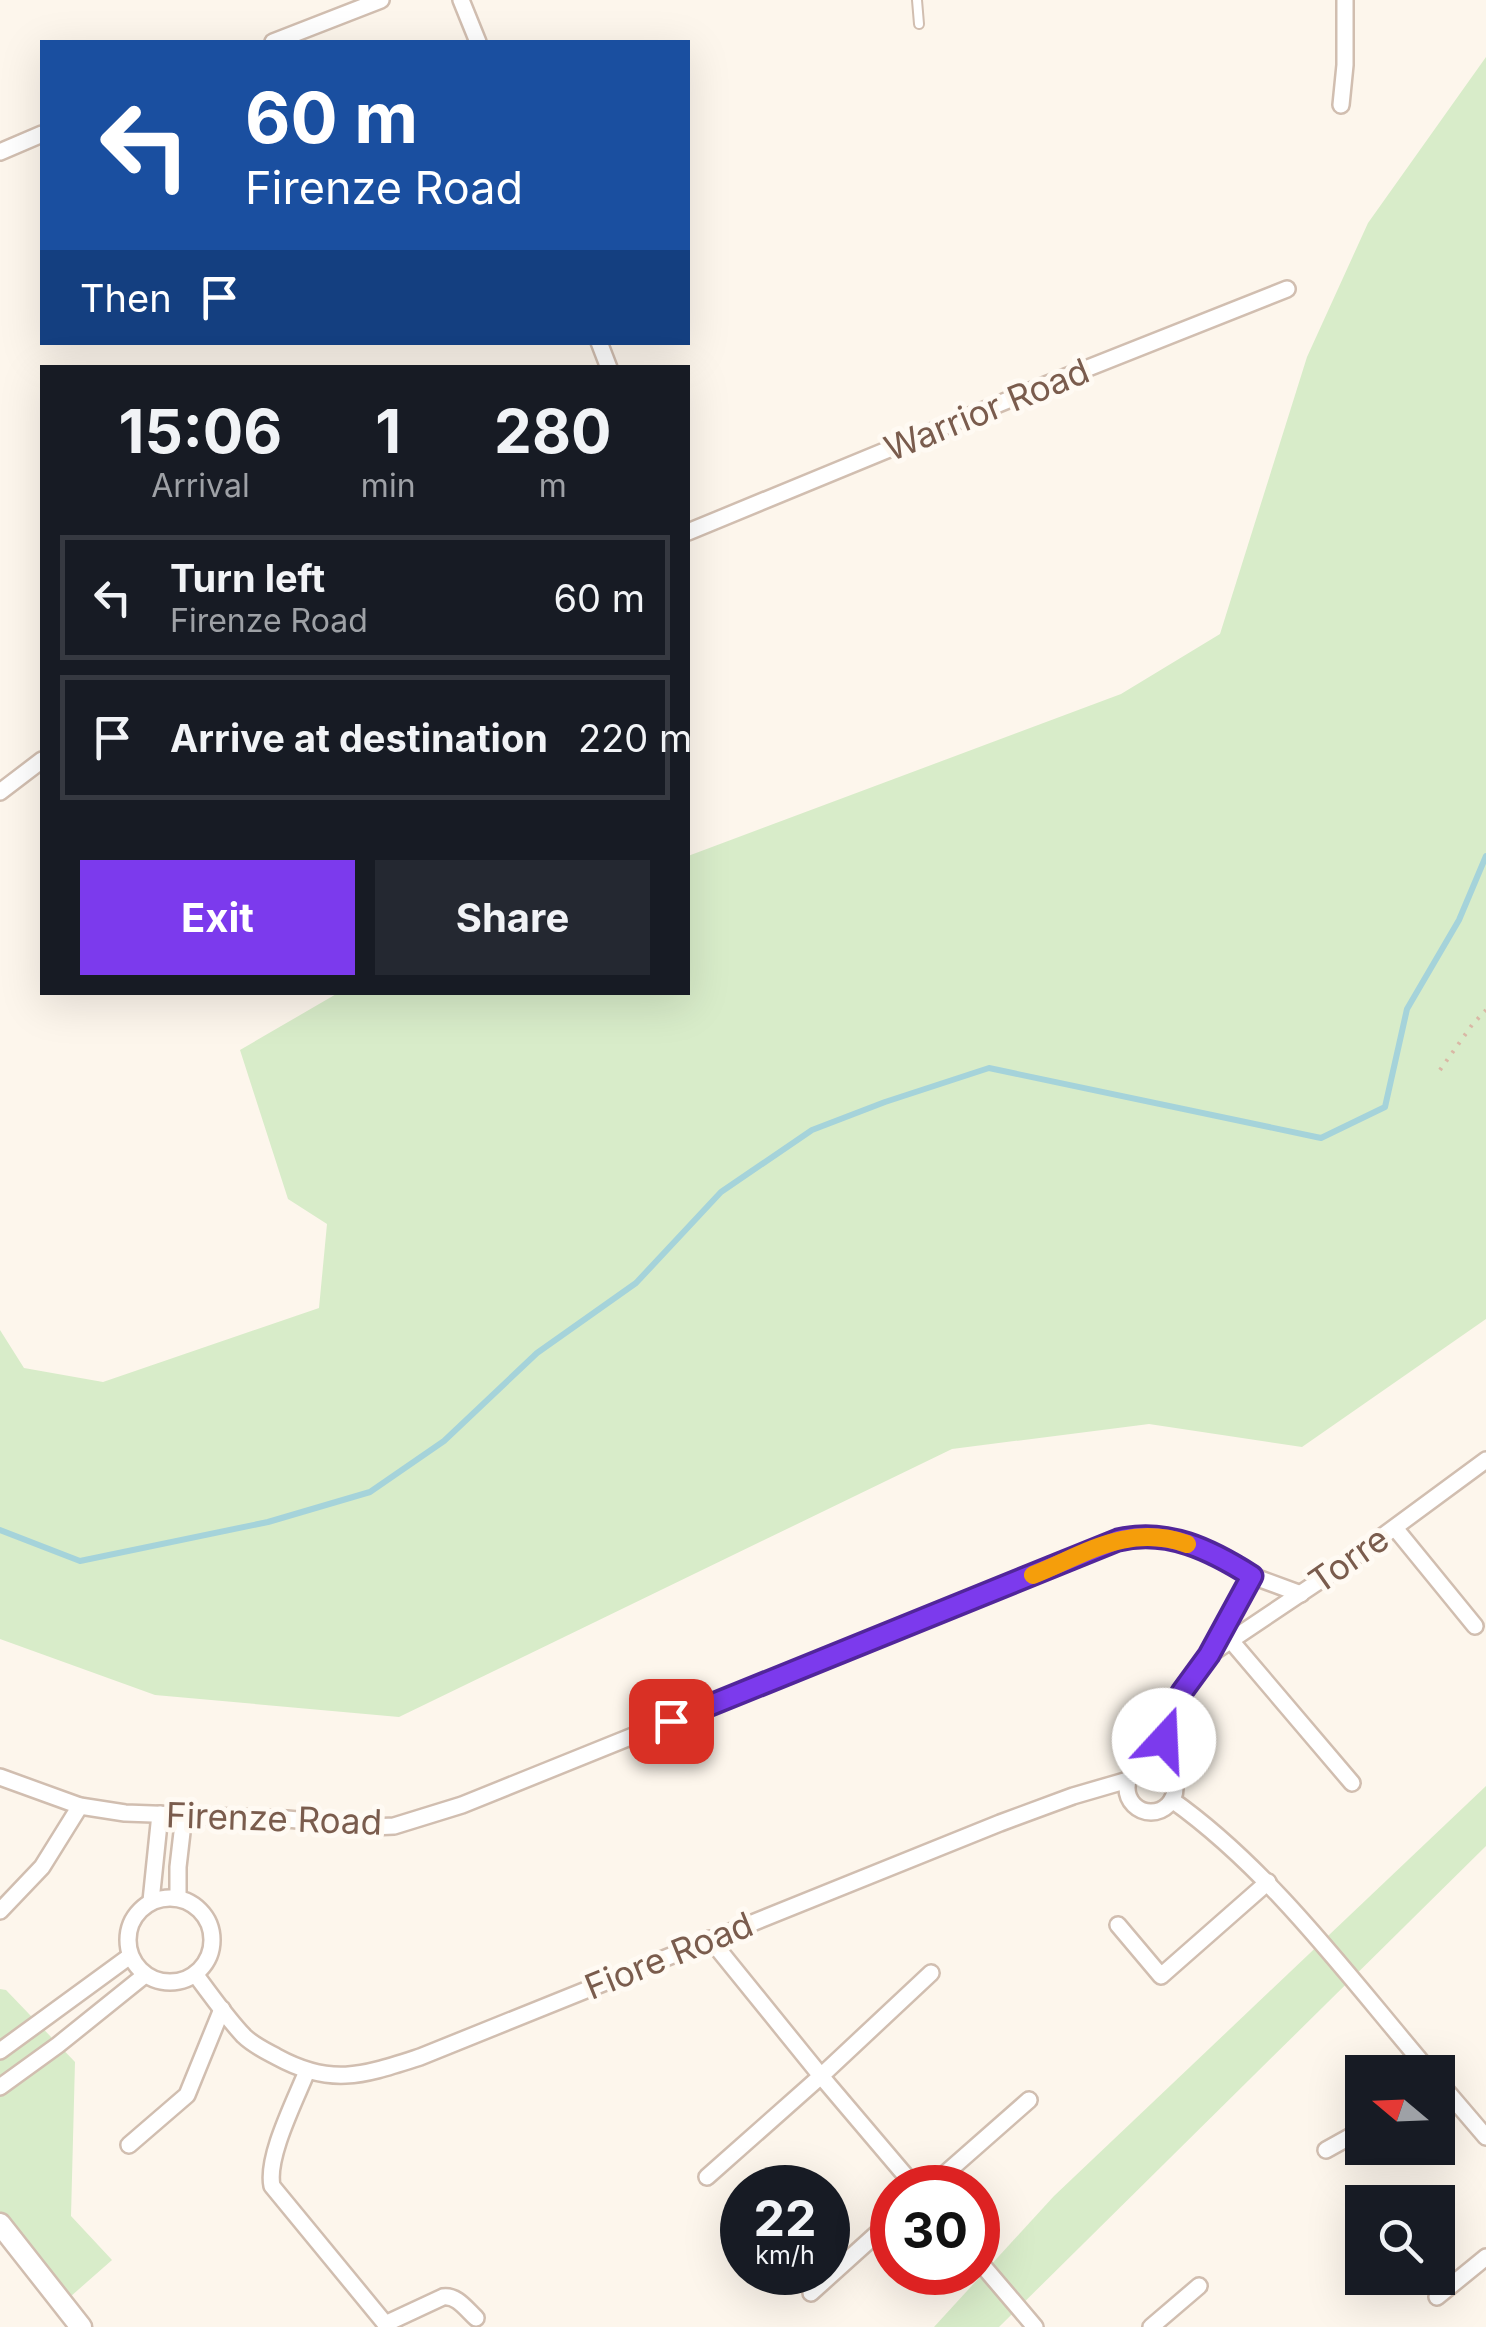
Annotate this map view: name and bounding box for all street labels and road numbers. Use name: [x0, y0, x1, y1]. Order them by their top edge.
street label: Warrior Road: [878, 349, 1095, 469]
street label: Torre: [1301, 1517, 1396, 1601]
street label: Firenze Road: [165, 1793, 383, 1843]
street label: Fiore Road: [579, 1902, 759, 2008]

